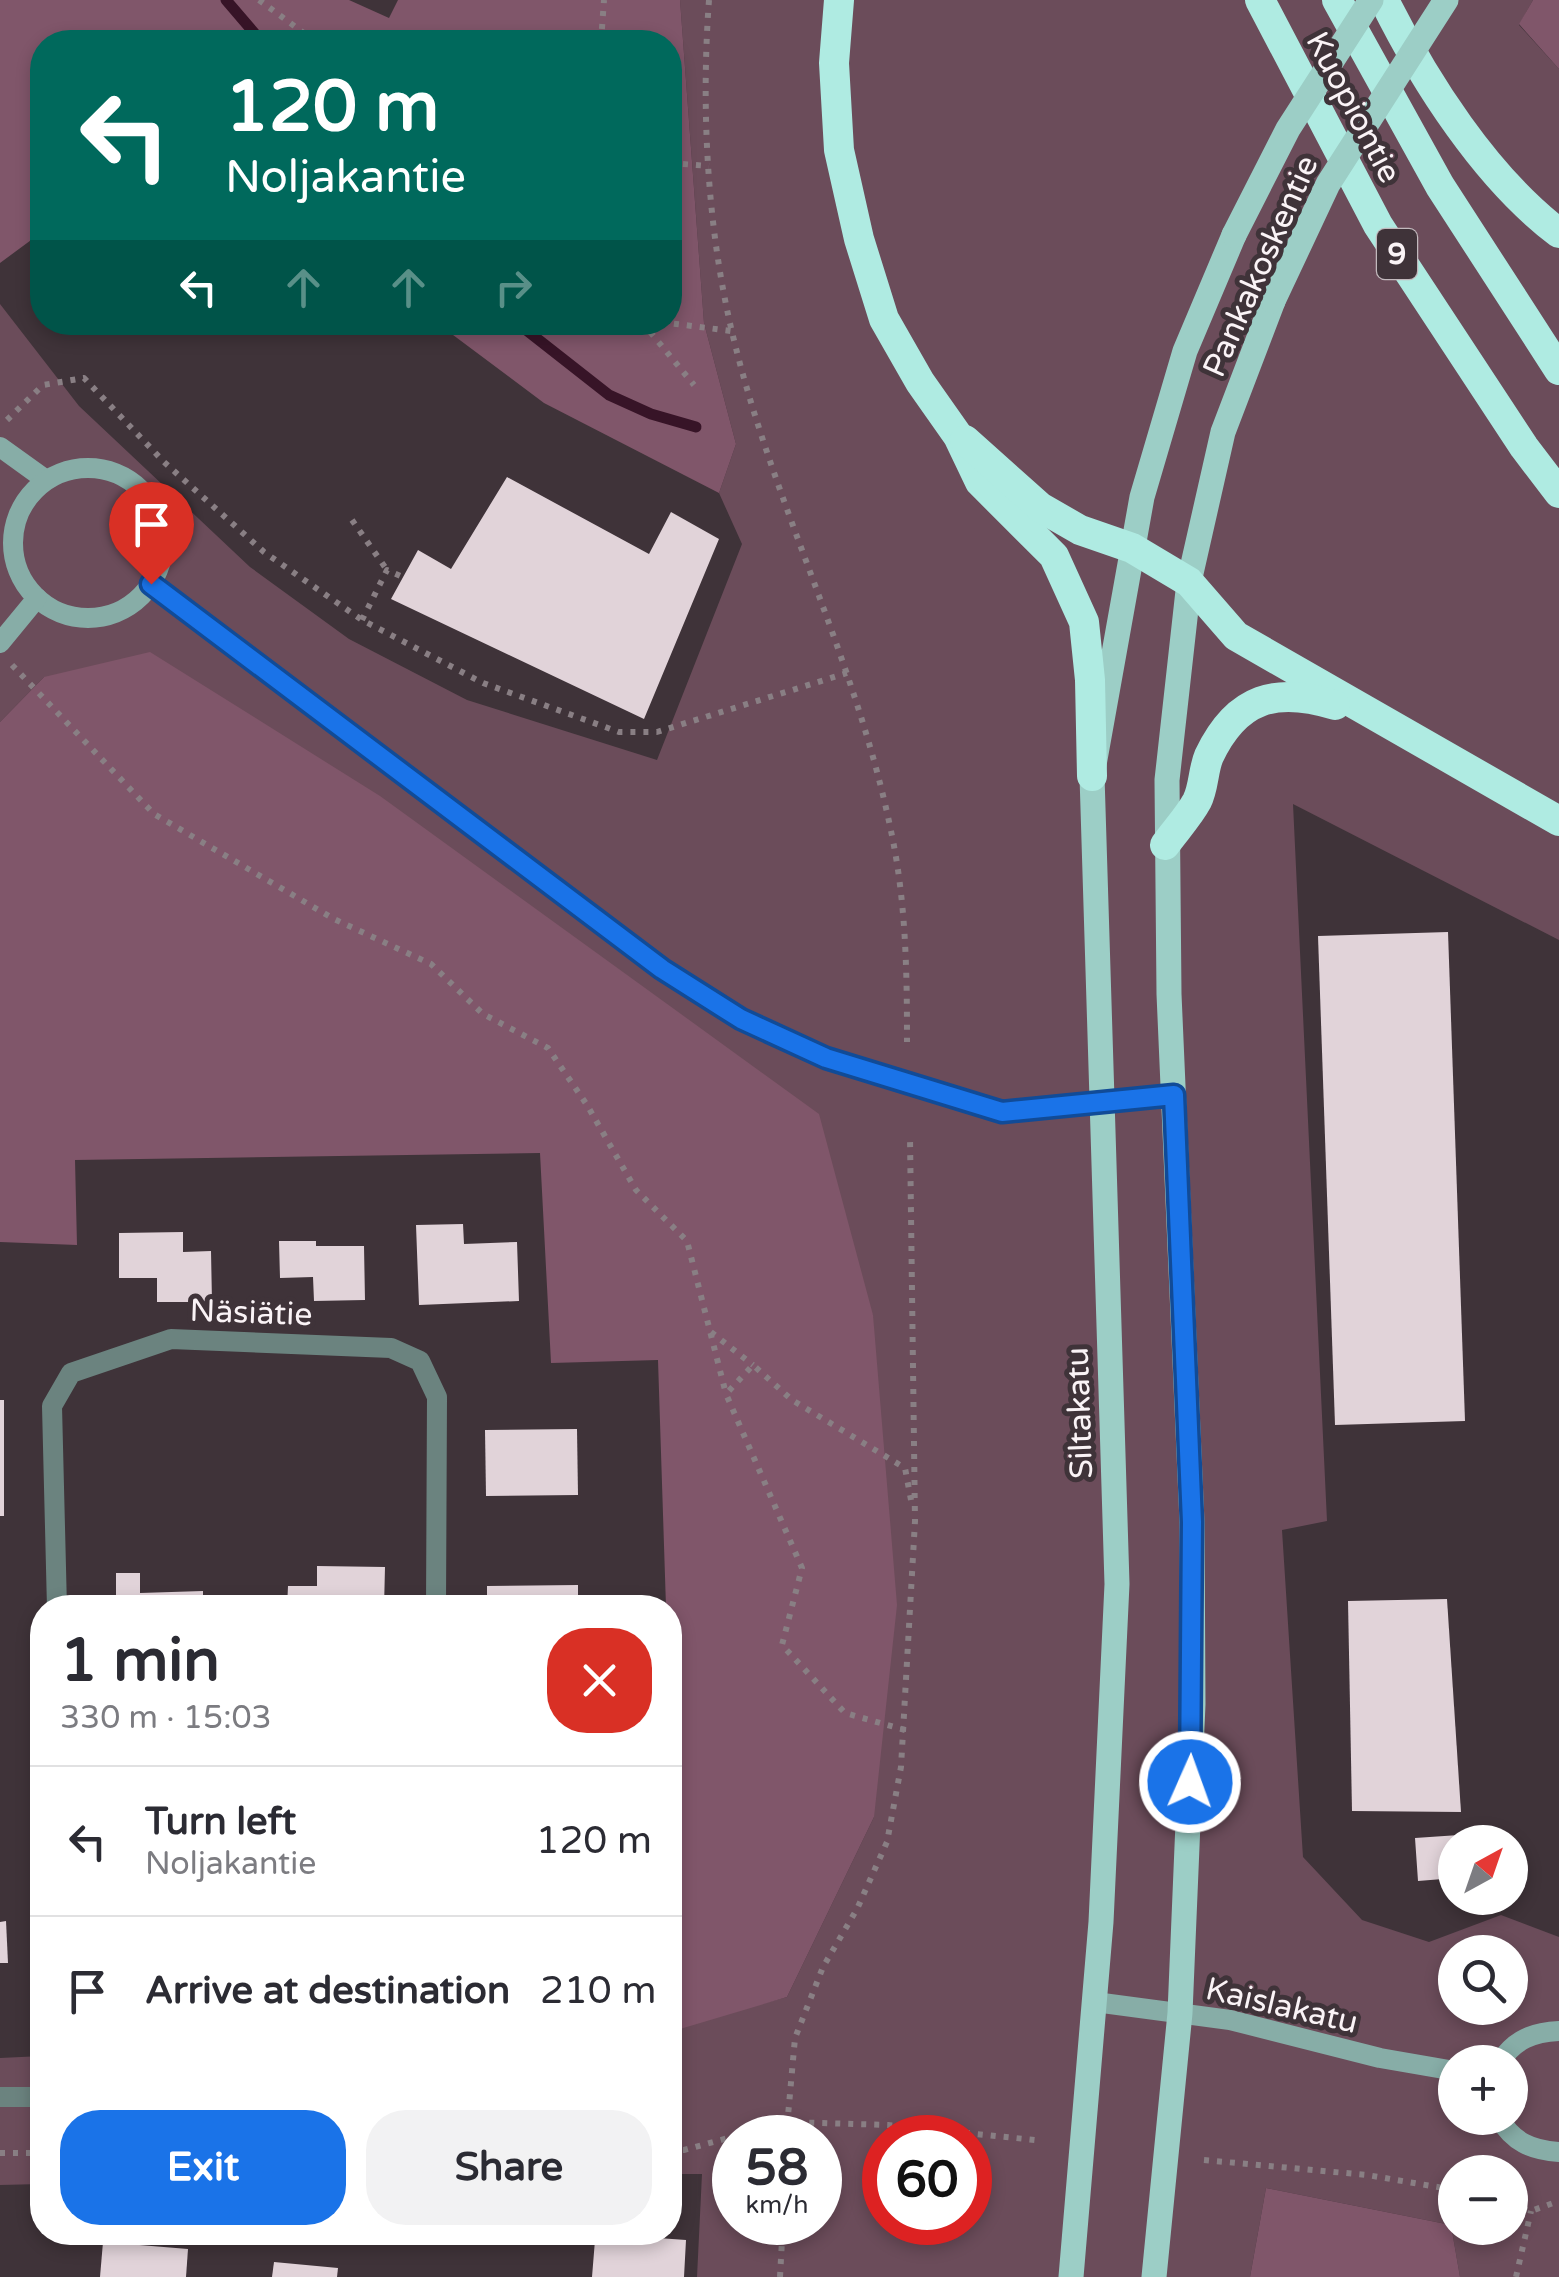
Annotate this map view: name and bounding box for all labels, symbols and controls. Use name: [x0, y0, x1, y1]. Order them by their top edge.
street label: Kuopiontie: [1298, 26, 1409, 189]
text: 120 m: [225, 66, 439, 150]
icon: left: [60, 70, 190, 200]
street label: Pankakoskentie: [1195, 150, 1327, 383]
text: Noljakantie: [225, 151, 466, 205]
road number: 9: [1377, 229, 1417, 279]
icon: left: [171, 260, 226, 315]
icon: ahead: [276, 260, 331, 315]
icon: ahead: [381, 260, 436, 315]
icon: right: [486, 260, 541, 315]
pin: [109, 482, 194, 585]
icon: arrive: [124, 497, 179, 552]
street label: Näsiätie: [189, 1292, 313, 1334]
street label: Siltakatu: [1059, 1346, 1101, 1480]
text: 1 min: [60, 1625, 220, 1697]
button: close: [547, 1628, 652, 1733]
text: 330 m · 15:03: [60, 1699, 272, 1737]
position arrow: [1138, 1730, 1242, 1834]
text: Turn left: [145, 1799, 296, 1845]
icon: left: [60, 1814, 115, 1869]
text: 120 m: [536, 1818, 652, 1864]
north arrow: [1438, 1825, 1528, 1915]
map controls: [1438, 1825, 1528, 2245]
text: Noljakantie: [145, 1845, 316, 1883]
button: search: [1438, 1935, 1528, 2025]
icon: arrive: [60, 1964, 115, 2019]
text: Arrive at destination: [145, 1968, 510, 2014]
text: 210 m: [540, 1968, 656, 2014]
street label: Kaislakatu: [1202, 1970, 1362, 2042]
button: +: [1438, 2045, 1528, 2135]
button: Exit: [60, 2110, 346, 2225]
button: Share: [366, 2110, 652, 2225]
speed limit sign: 60: [862, 2115, 992, 2245]
text: 58: [746, 2138, 808, 2198]
button: −: [1438, 2155, 1528, 2245]
text: km/h: [746, 2190, 808, 2220]

